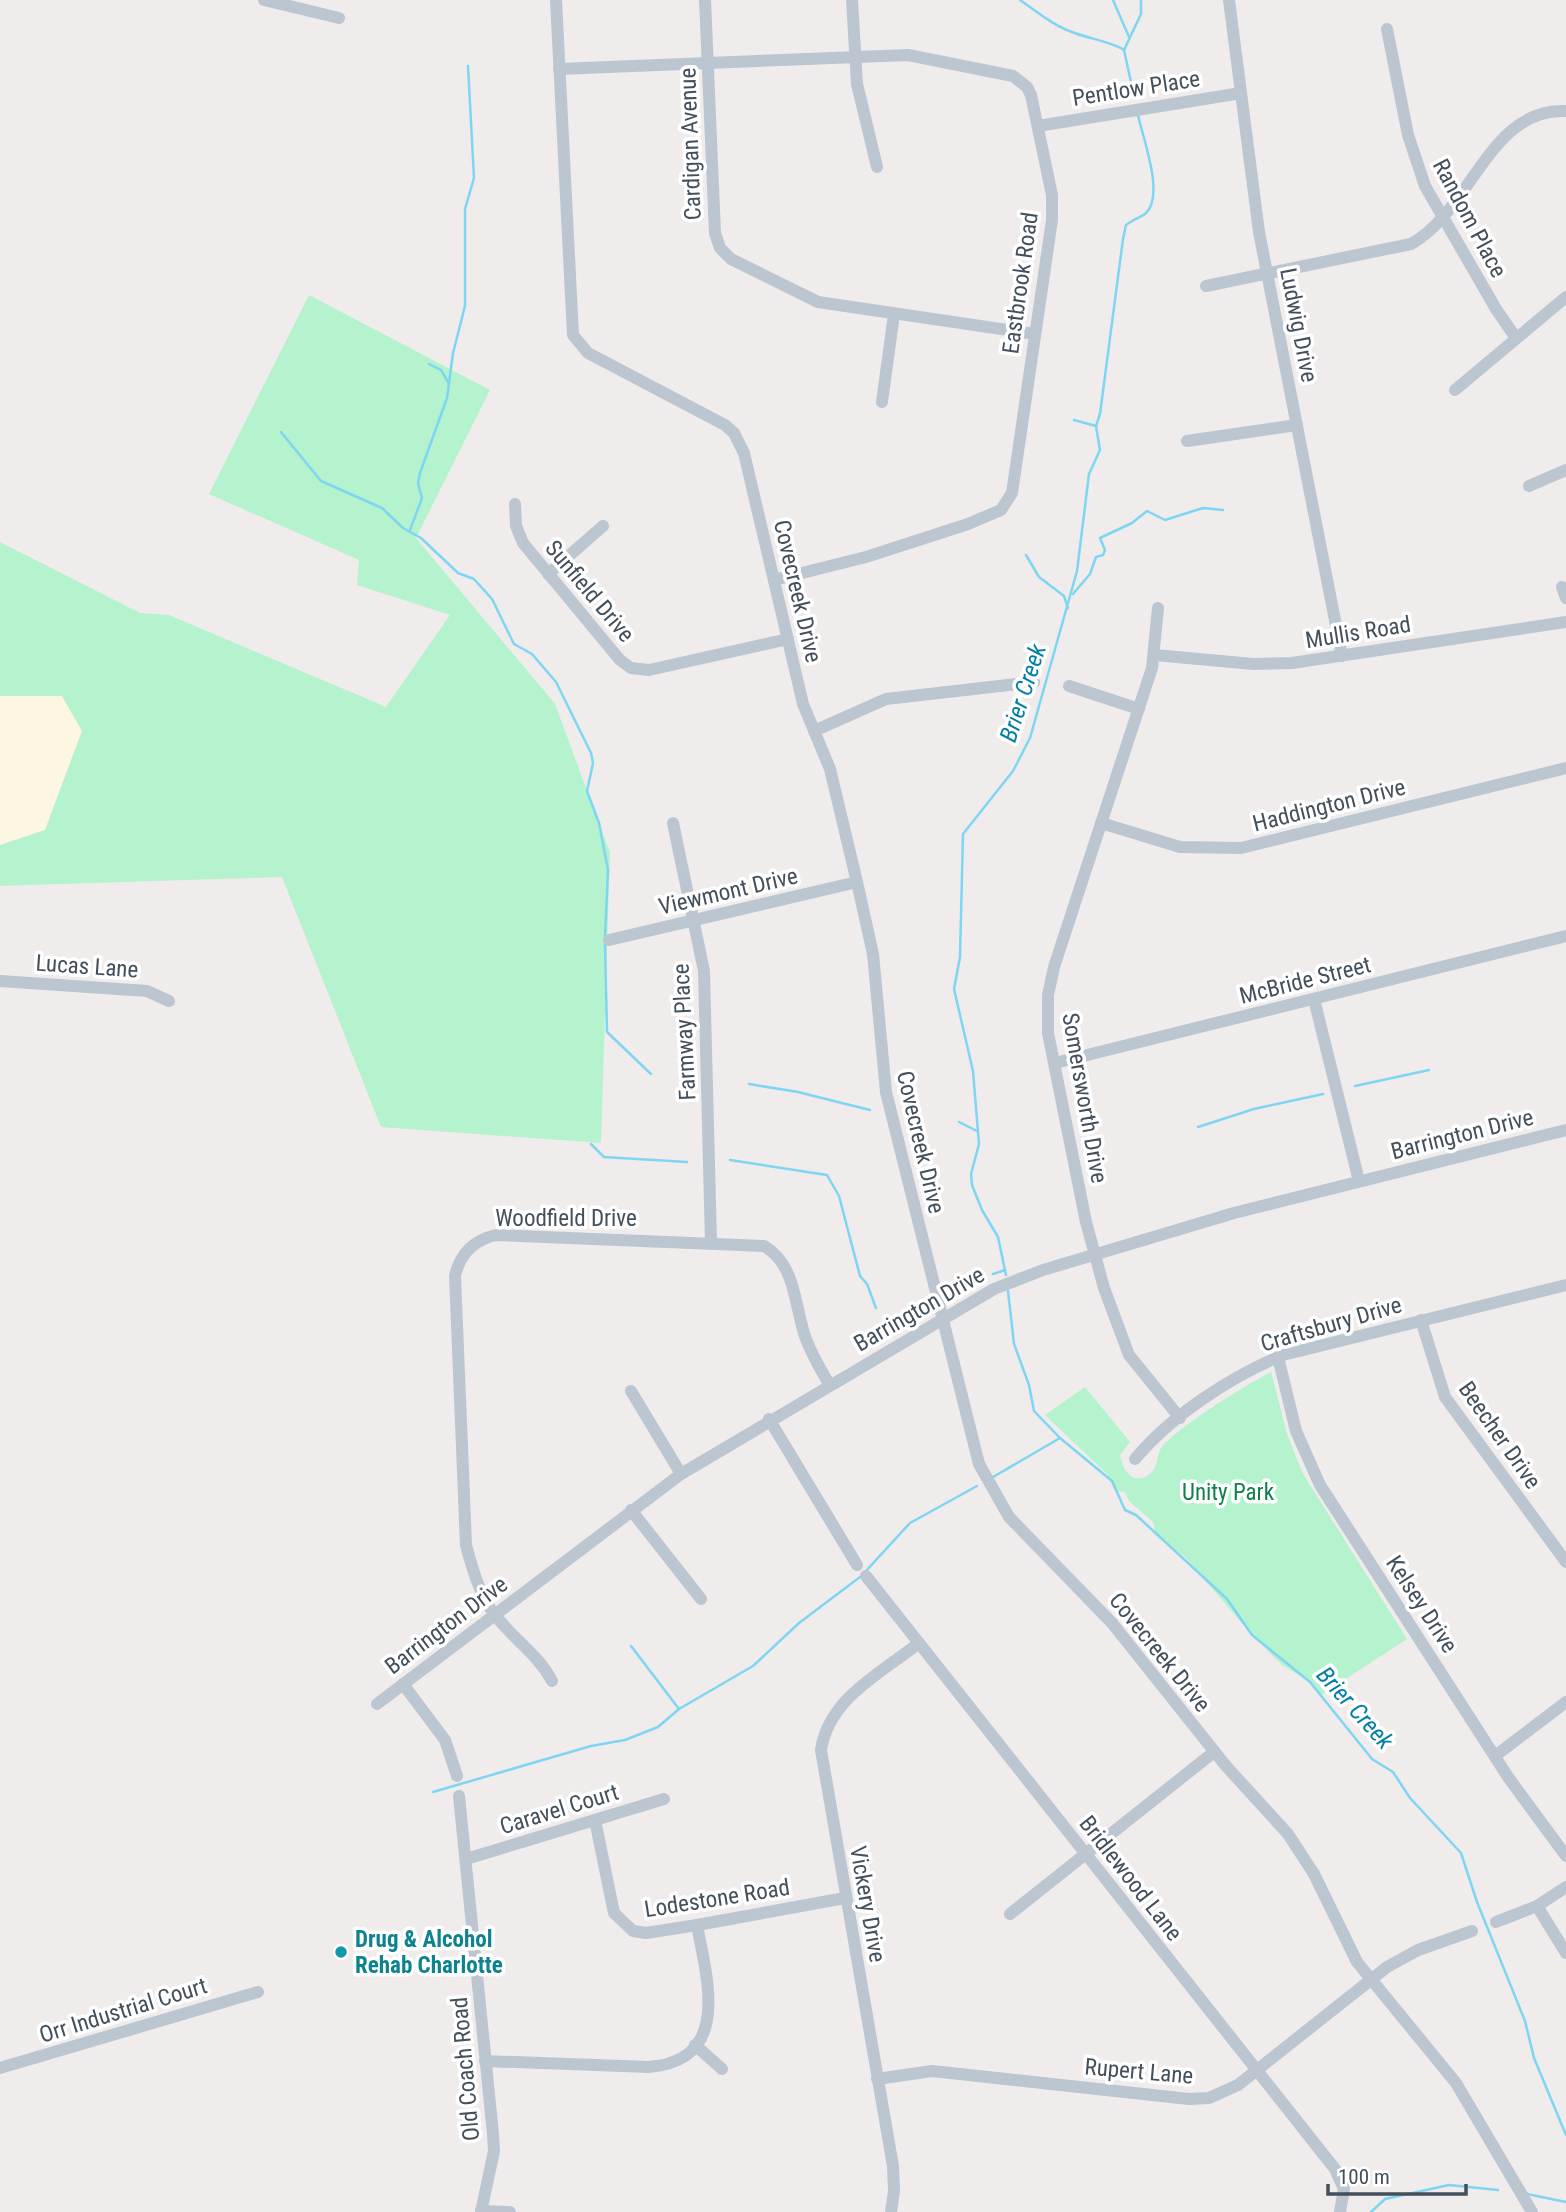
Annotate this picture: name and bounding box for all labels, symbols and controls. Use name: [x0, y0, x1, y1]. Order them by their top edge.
street label: Pentlow Place: [1070, 65, 1202, 112]
street label: Cardigan Avenue: [674, 67, 707, 221]
street label: Random Place: [1427, 154, 1512, 282]
street label: Eastbrook Road: [997, 210, 1044, 356]
street label: Ludwig Drive: [1274, 266, 1323, 384]
street label: Covecreek Drive: [768, 517, 827, 665]
street label: Sunfield Drive: [539, 535, 640, 648]
street label: Mullis Road: [1303, 611, 1413, 654]
water label: Brier Creek: [994, 640, 1052, 745]
street label: Haddington Drive: [1250, 773, 1408, 837]
street label: Viewmont Drive: [656, 862, 800, 921]
street label: Lucas Lane: [35, 949, 139, 984]
street label: McBride Street: [1237, 951, 1374, 1010]
street label: Farmway Place: [667, 963, 702, 1101]
street label: Somersworth Drive: [1056, 1011, 1113, 1185]
street label: Covecreek Drive: [891, 1068, 950, 1216]
street label: Barrington Drive: [1388, 1104, 1536, 1165]
street label: Woodfield Drive: [495, 1205, 637, 1232]
street label: Barrington Drive: [849, 1261, 989, 1358]
street label: Craftsbury Drive: [1257, 1291, 1405, 1358]
street label: Beecher Drive: [1453, 1376, 1546, 1494]
park label: Unity Park: [1182, 1479, 1275, 1506]
street label: Kelsey Drive: [1380, 1551, 1463, 1658]
street label: Barrington Drive: [380, 1571, 513, 1680]
street label: Covecreek Drive: [1103, 1587, 1216, 1717]
water label: Brier Creek: [1311, 1661, 1400, 1755]
street label: Caravel Court: [497, 1779, 622, 1840]
street label: Bridlewood Lane: [1074, 1811, 1188, 1946]
street label: Vickery Drive: [844, 1844, 891, 1964]
street label: Lodestone Road: [643, 1874, 792, 1923]
place label: Drug & Alcohol Rehab Charlotte: [355, 1926, 503, 1979]
marker: Drug & Alcohol Rehab Charlotte: [333, 1944, 349, 1960]
street label: Orr Industrial Court: [36, 1972, 210, 2049]
street label: Old Coach Road: [446, 1996, 485, 2142]
street label: Rupert Lane: [1083, 2053, 1194, 2090]
scale bar: [1328, 2152, 1466, 2196]
text: 100 m: [1338, 2165, 1390, 2189]

